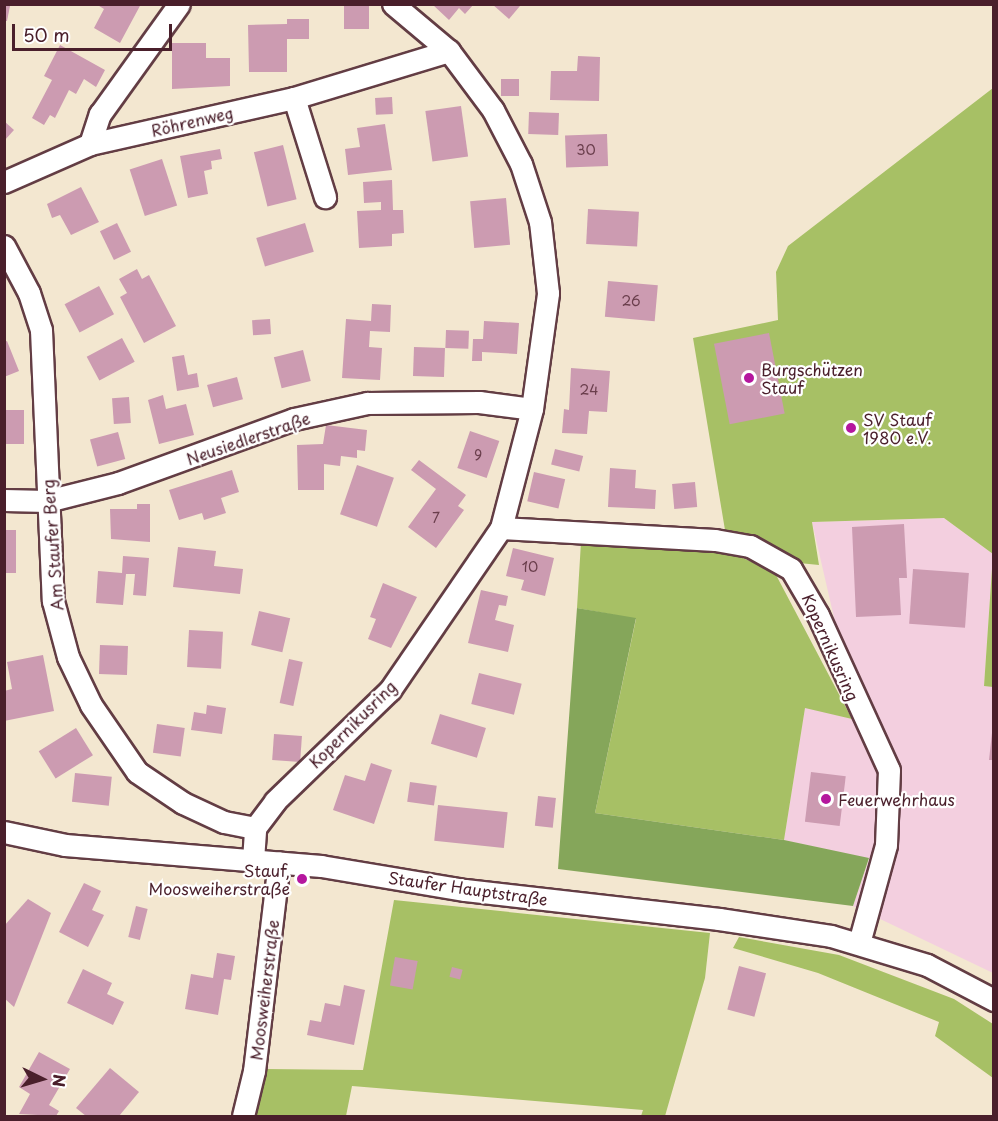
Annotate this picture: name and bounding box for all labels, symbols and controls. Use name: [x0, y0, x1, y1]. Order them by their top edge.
scale bar: [15, 12, 176, 50]
text: 50 m: [23, 21, 70, 48]
street label: Röhrenweg: [149, 102, 235, 140]
house number: 30: [576, 142, 596, 158]
house number: 26: [621, 293, 641, 309]
place label: Burgschützen Stauf: [761, 359, 863, 397]
marker: Burgschützen Stauf: [742, 371, 756, 385]
house number: 24: [580, 382, 598, 398]
street label: Neusiedlerstraße: [184, 408, 312, 468]
place label: SV Stauf 1980 e.V.: [863, 409, 932, 447]
marker: SV Stauf 1980 e.V.: [844, 421, 858, 435]
house number: 9: [474, 447, 482, 463]
street label: Am Staufer Berg: [38, 479, 66, 611]
house number: 7: [432, 510, 440, 526]
house number: 10: [522, 559, 538, 575]
street label: Kopernikusring: [799, 590, 863, 704]
street label: Kopernikusring: [304, 676, 400, 772]
place label: Feuerwehrhaus: [838, 789, 955, 809]
marker: Feuerwehrhaus: [819, 792, 833, 806]
place label: Stauf, Moosweiherstraße: [149, 860, 290, 898]
street label: Staufer Hauptstraße: [386, 867, 550, 909]
marker: Stauf, Moosweiherstraße: [295, 872, 309, 886]
street label: Moosweiherstraße: [246, 919, 282, 1061]
north arrow: [12, 1049, 72, 1109]
text: N: [47, 1073, 72, 1088]

